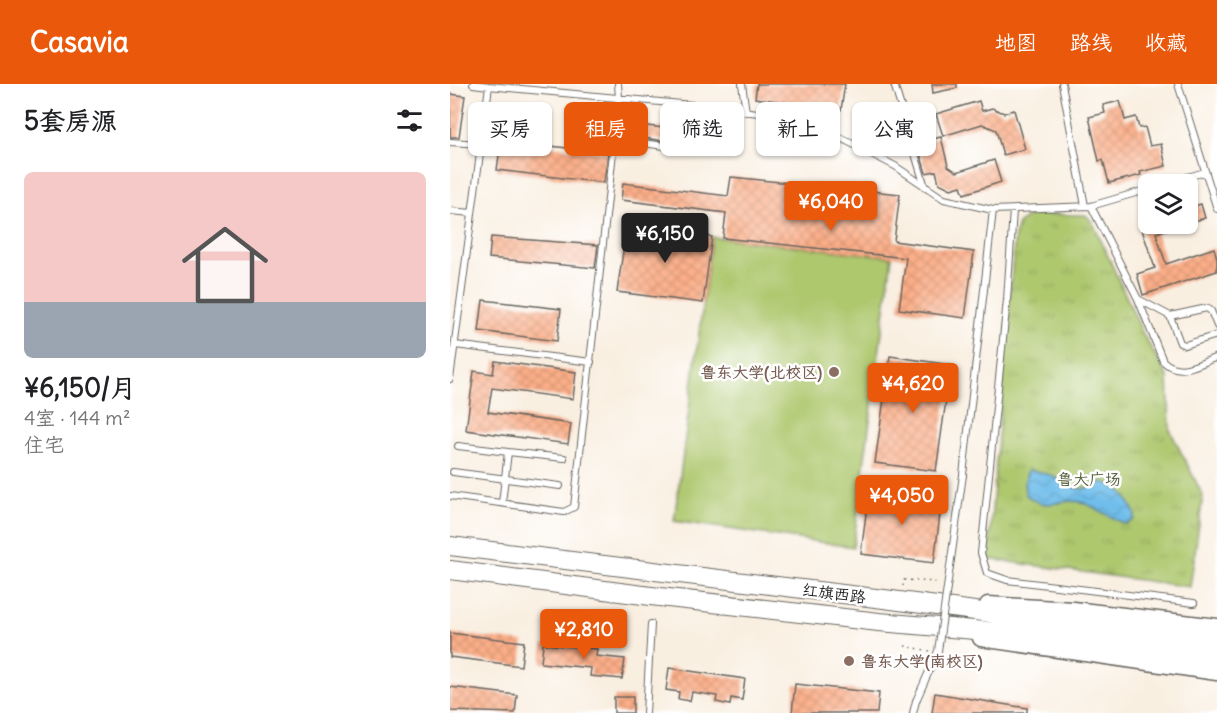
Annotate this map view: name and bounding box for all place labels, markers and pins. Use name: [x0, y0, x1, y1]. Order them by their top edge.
pin: ¥6,040: [782, 181, 880, 232]
pin: ¥6,150: [616, 213, 714, 264]
place label: 鲁东大学(北校区): [700, 362, 822, 383]
pin: ¥4,620: [864, 363, 962, 414]
marker: 鲁东大学(北校区): [827, 365, 841, 379]
pin: ¥4,050: [853, 475, 951, 526]
pin: ¥2,810: [535, 609, 633, 660]
place label: 鲁东大学(南校区): [861, 651, 983, 672]
marker: 鲁东大学(南校区): [842, 654, 856, 668]

